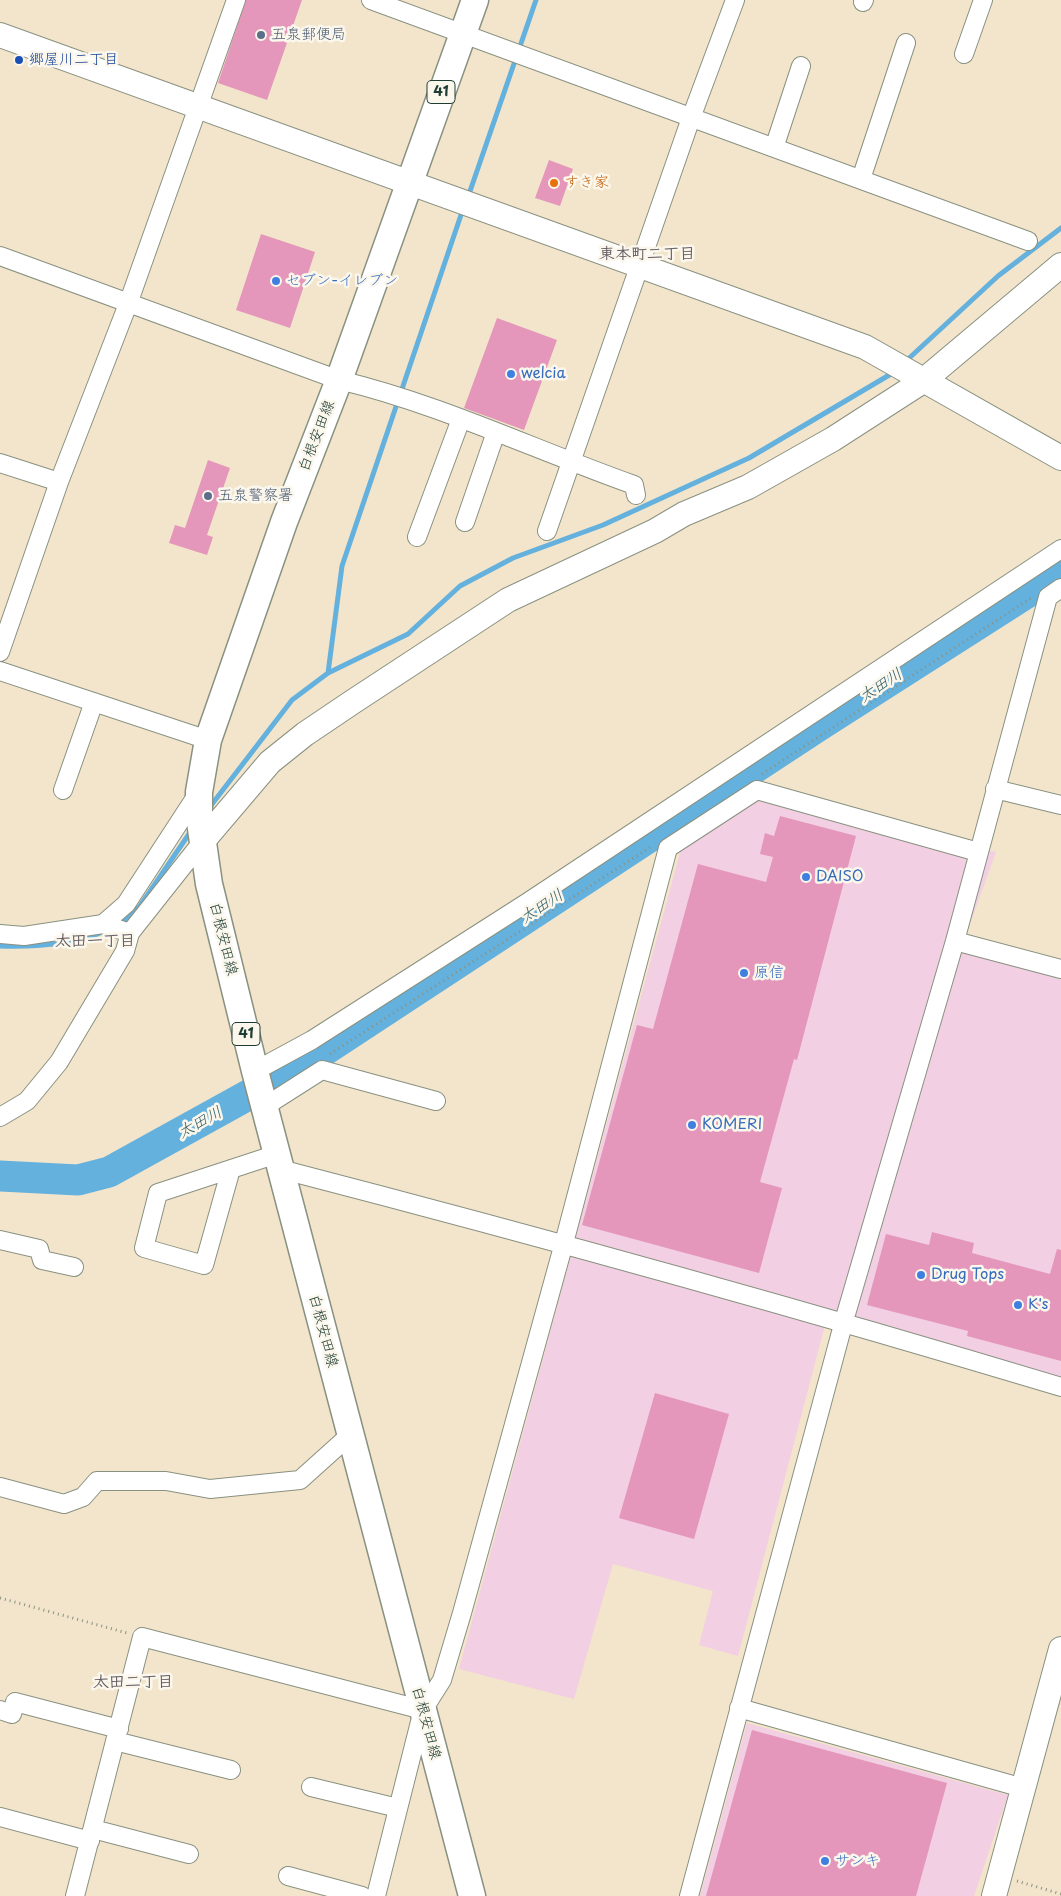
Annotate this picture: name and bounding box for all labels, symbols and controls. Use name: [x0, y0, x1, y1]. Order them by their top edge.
place label: 五泉郵便局: [271, 26, 346, 44]
marker: 五泉郵便局: [255, 29, 267, 41]
place label: 郷屋川二丁目: [29, 51, 119, 69]
marker: 郷屋川二丁目: [13, 54, 25, 66]
road number: 41: [427, 80, 455, 104]
place label: すき家: [564, 174, 609, 192]
marker: すき家: [548, 177, 560, 189]
district label: 東本町二丁目: [599, 245, 695, 265]
place label: セブン-イレブン: [286, 272, 398, 290]
marker: セブン-イレブン: [270, 275, 282, 287]
place label: welcia: [521, 365, 566, 383]
marker: welcia: [505, 368, 517, 380]
street label: 白根安田線: [295, 398, 339, 474]
place label: 五泉警察署: [218, 487, 293, 505]
marker: 五泉警察署: [202, 490, 214, 502]
water label: 太田川: [856, 665, 906, 707]
place label: DAISO: [816, 868, 863, 886]
marker: DAISO: [800, 871, 812, 883]
water label: 太田川: [517, 886, 567, 928]
street label: 白根安田線: [205, 900, 241, 978]
district label: 太田一丁目: [55, 932, 135, 952]
place label: 原信: [754, 964, 784, 982]
marker: 原信: [738, 967, 750, 979]
road number: 41: [232, 1022, 260, 1046]
water label: 太田川: [174, 1103, 226, 1143]
place label: KOMERI: [702, 1116, 762, 1134]
marker: KOMERI: [686, 1119, 698, 1131]
place label: Drug Tops: [931, 1266, 1004, 1284]
marker: Drug Tops: [915, 1269, 927, 1281]
street label: 白根安田線: [305, 1292, 341, 1370]
place label: K's: [1028, 1296, 1048, 1314]
marker: K's: [1012, 1299, 1024, 1311]
district label: 太田二丁目: [93, 1673, 173, 1693]
street label: 白根安田線: [408, 1684, 444, 1762]
place label: サンキ: [835, 1852, 880, 1870]
marker: サンキ: [819, 1855, 831, 1867]

